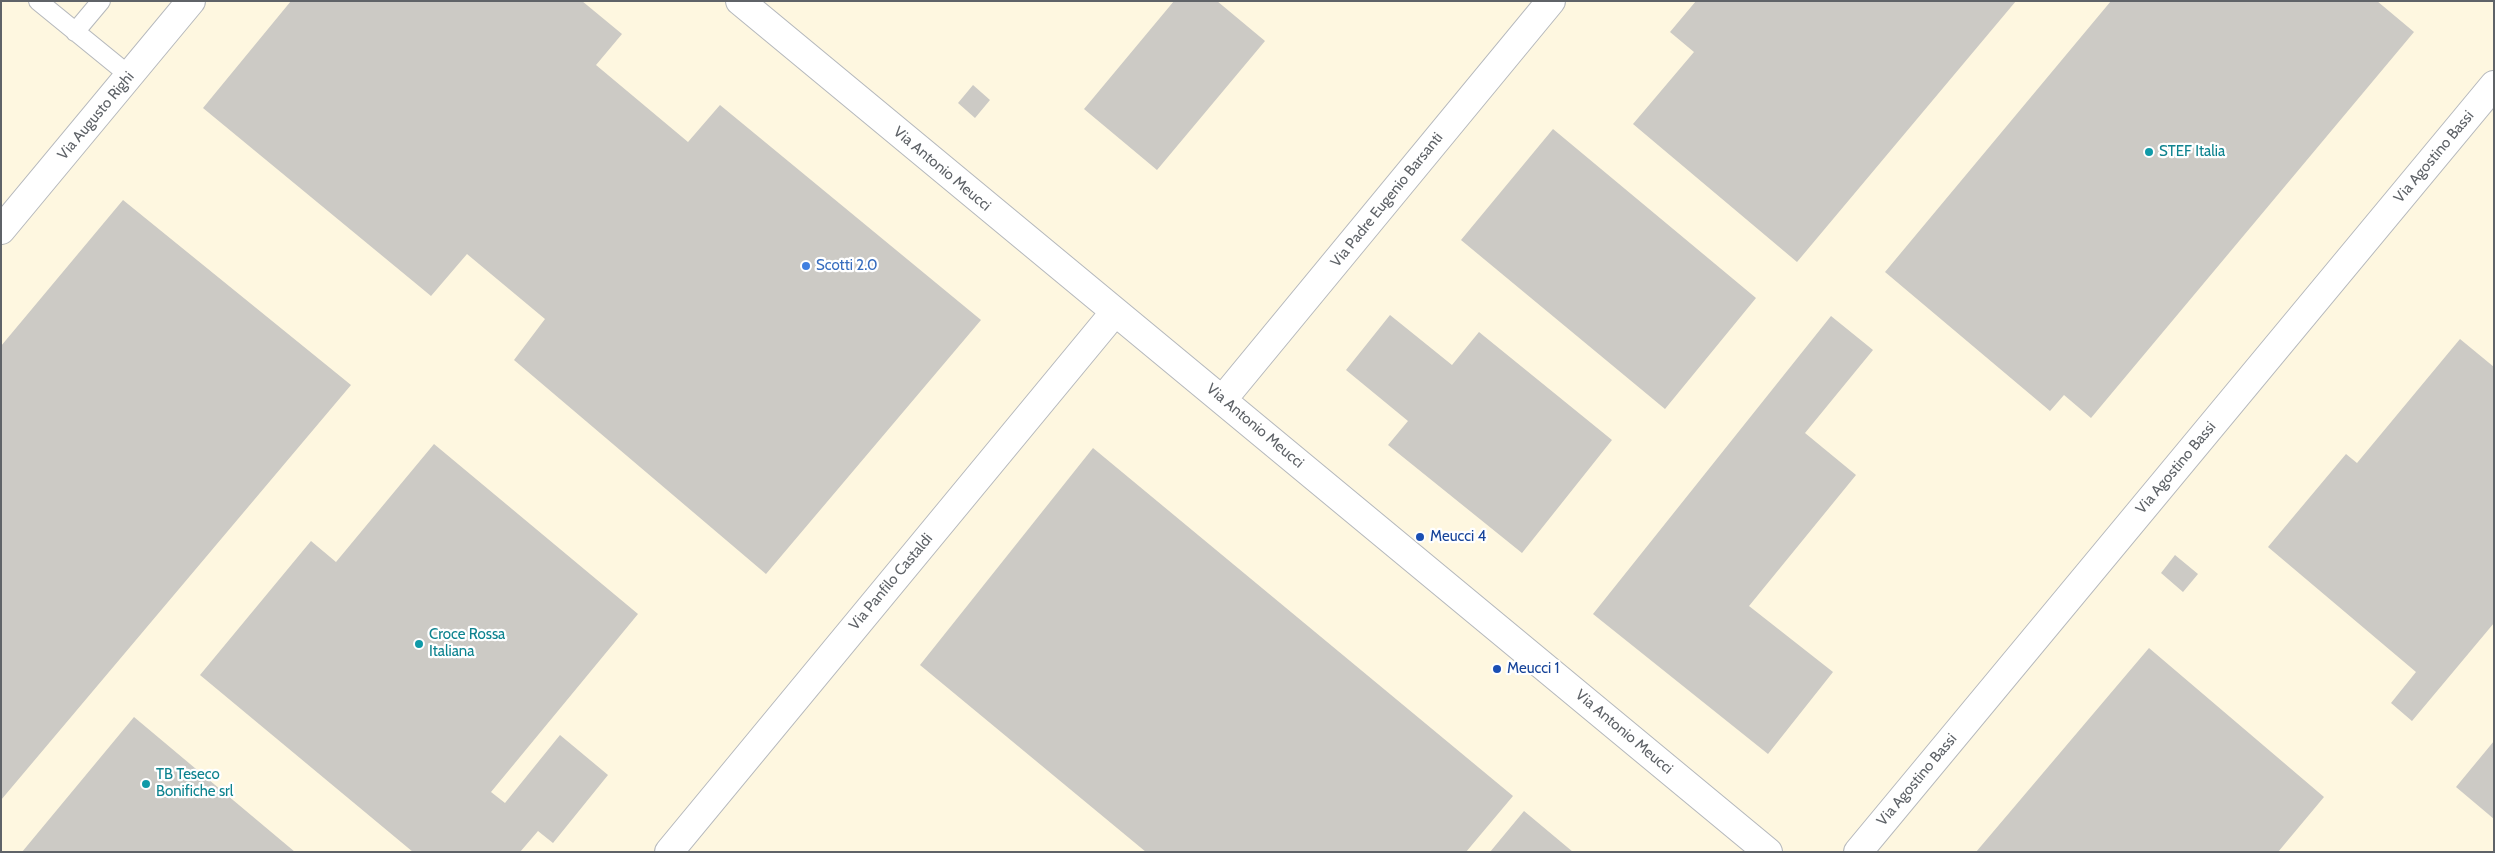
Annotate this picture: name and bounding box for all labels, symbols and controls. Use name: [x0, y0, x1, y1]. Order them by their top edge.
street label: Via Augusto Righi: [54, 68, 138, 164]
street label: Via Agostino Bassi: [2390, 107, 2478, 207]
street label: Via Antonio Meucci: [890, 123, 994, 215]
street label: Via Padre Eugenio Barsanti: [1327, 129, 1447, 271]
place label: STEF Italia: [2159, 143, 2225, 161]
marker: STEF Italia: [2143, 146, 2155, 158]
place label: Scotti 2.0: [816, 257, 877, 275]
marker: Scotti 2.0: [800, 260, 812, 272]
street label: Via Antonio Meucci: [1203, 380, 1307, 472]
street label: Via Agostino Bassi: [2132, 418, 2220, 518]
place label: Meucci 4: [1430, 528, 1486, 546]
street label: Via Panfilo Castaldi: [845, 530, 937, 634]
marker: Meucci 4: [1414, 531, 1426, 543]
place label: Croce Rossa Italiana: [429, 626, 505, 661]
marker: Croce Rossa Italiana: [413, 638, 425, 650]
place label: Meucci 1: [1507, 660, 1559, 678]
marker: Meucci 1: [1491, 663, 1503, 675]
street label: Via Antonio Meucci: [1572, 686, 1676, 778]
street label: Via Agostino Bassi: [1873, 730, 1961, 830]
place label: TB Teseco Bonifiche srl: [156, 766, 233, 801]
marker: TB Teseco Bonifiche srl: [140, 778, 152, 790]

